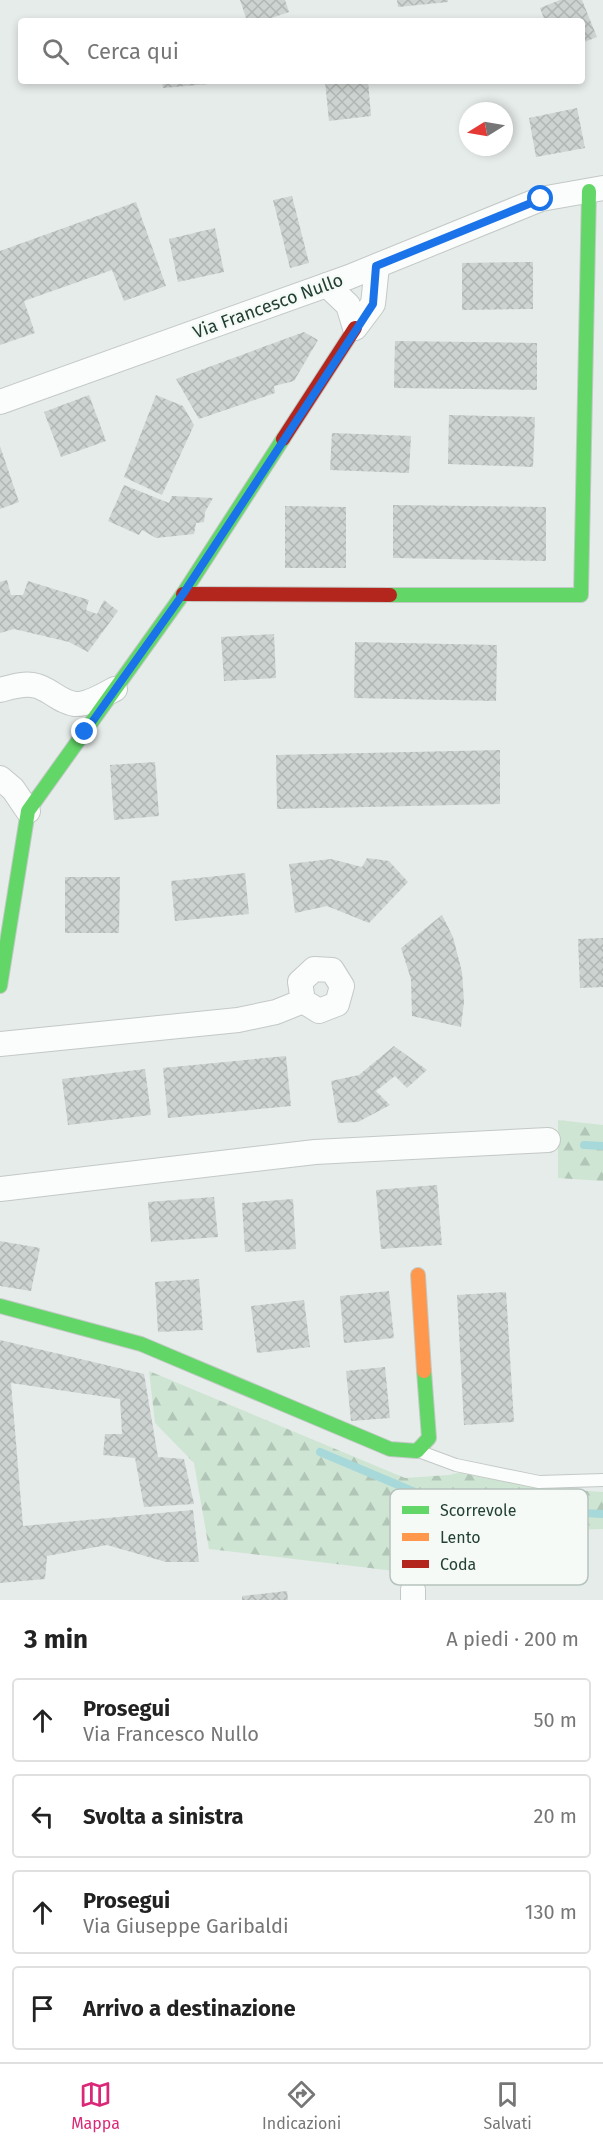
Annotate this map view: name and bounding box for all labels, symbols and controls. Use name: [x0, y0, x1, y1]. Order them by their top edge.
search box: [18, 18, 585, 84]
icon: search: [39, 35, 72, 68]
text: Cerca qui: [87, 38, 179, 65]
north arrow: [459, 102, 513, 156]
route start: [527, 185, 553, 211]
street label: Via Francesco Nullo: [190, 269, 346, 343]
route end: [71, 718, 97, 744]
legend: [390, 1489, 588, 1585]
text: Scorrevole: [440, 1501, 516, 1520]
text: Lento: [440, 1528, 481, 1547]
text: Coda: [440, 1555, 476, 1574]
text: 3 min: [24, 1624, 88, 1655]
text: A piedi · 200 m: [446, 1627, 579, 1651]
text: Prosegui: [83, 1695, 170, 1722]
icon: ahead: [26, 1704, 59, 1737]
text: 50 m: [533, 1708, 577, 1732]
text: Via Francesco Nullo: [83, 1722, 259, 1746]
icon: left: [26, 1800, 59, 1833]
text: Svolta a sinistra: [83, 1803, 244, 1830]
text: 20 m: [534, 1804, 577, 1828]
text: Prosegui: [83, 1887, 170, 1914]
icon: ahead: [26, 1896, 59, 1929]
text: 130 m: [525, 1900, 577, 1924]
text: Via Giuseppe Garibaldi: [83, 1914, 289, 1938]
icon: arrive: [26, 1992, 59, 2025]
text: Arrivo a destinazione: [83, 1995, 296, 2022]
tab: Mappa: [71, 2078, 120, 2133]
tab: Indicazioni: [262, 2078, 341, 2133]
tab: Salvati: [483, 2078, 532, 2133]

